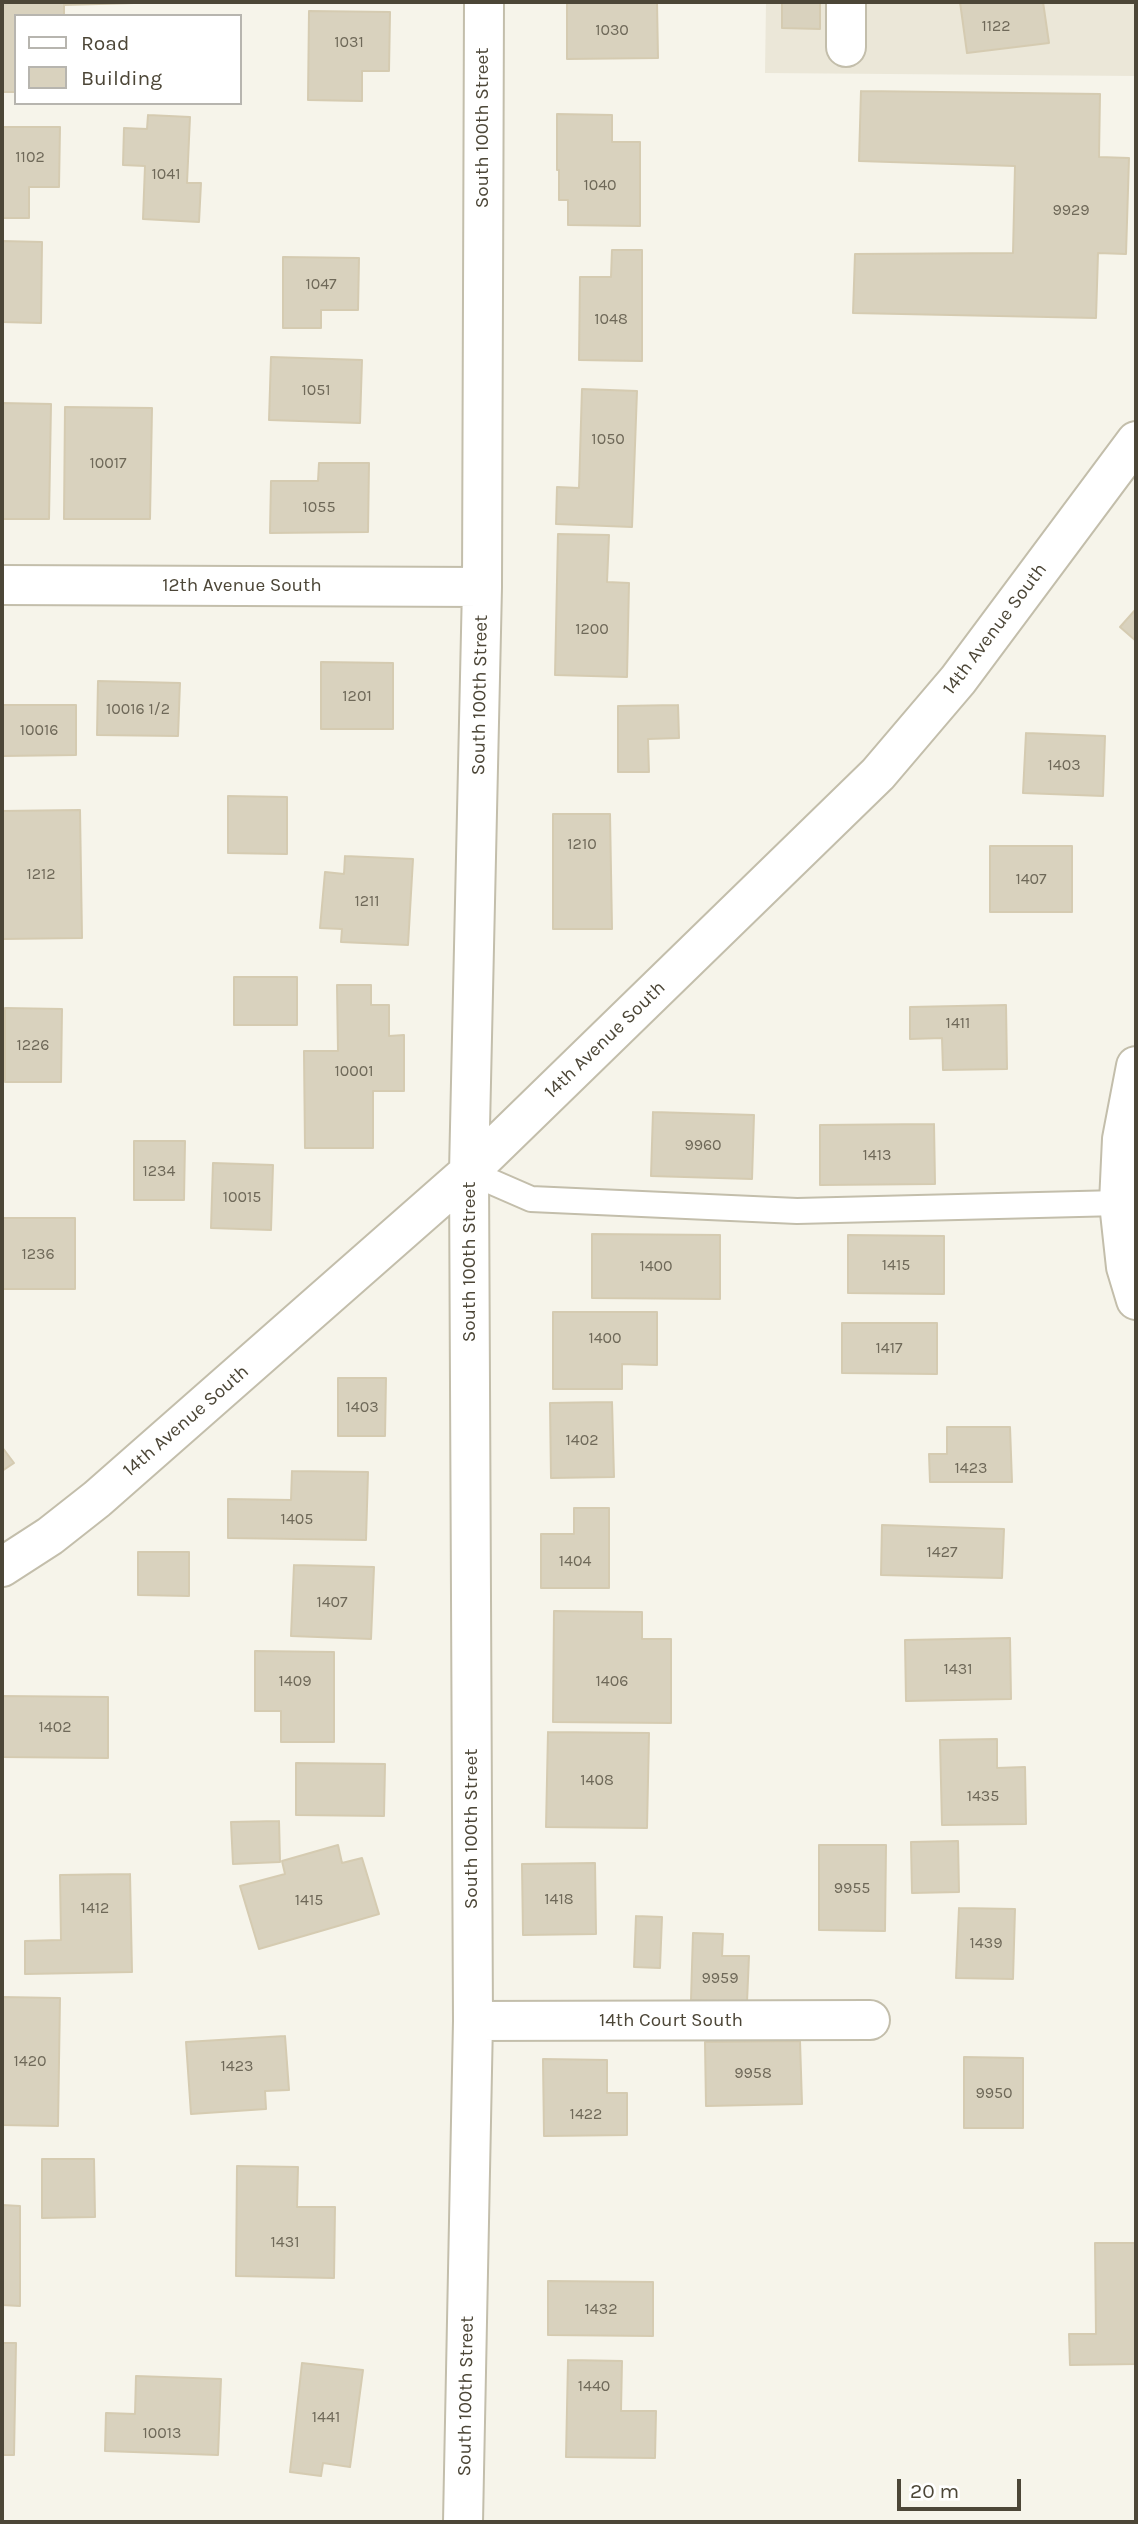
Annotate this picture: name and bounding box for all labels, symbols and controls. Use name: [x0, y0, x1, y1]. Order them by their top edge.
legend: [14, 14, 242, 105]
house number: 1122: [981, 16, 1011, 36]
house number: 1030: [595, 20, 629, 40]
text: Road: [81, 31, 129, 55]
house number: 1031: [334, 32, 364, 52]
street label: South 100th Street: [472, 48, 494, 208]
text: Building: [81, 66, 162, 90]
house number: 1102: [15, 147, 45, 167]
house number: 1041: [151, 164, 181, 184]
house number: 1040: [583, 175, 617, 195]
house number: 9929: [1052, 200, 1090, 220]
house number: 1047: [305, 274, 337, 294]
house number: 1048: [594, 309, 628, 329]
house number: 1051: [301, 380, 331, 400]
house number: 1050: [591, 429, 625, 449]
house number: 10017: [89, 453, 127, 473]
house number: 1055: [303, 497, 335, 517]
street label: 14th Avenue South: [938, 559, 1052, 699]
street label: 12th Avenue South: [162, 575, 322, 597]
street label: South 100th Street: [467, 615, 493, 775]
house number: 1200: [575, 619, 609, 639]
house number: 1201: [342, 686, 372, 706]
house number: 10016 1/2: [106, 699, 170, 719]
house number: 10016: [20, 720, 58, 740]
house number: 1403: [1047, 755, 1081, 775]
house number: 1210: [567, 834, 597, 854]
house number: 1212: [26, 864, 56, 884]
house number: 1407: [1015, 869, 1047, 889]
house number: 1211: [354, 891, 380, 911]
street label: 14th Avenue South: [540, 977, 670, 1103]
house number: 1411: [946, 1013, 970, 1033]
house number: 1226: [17, 1035, 49, 1055]
house number: 10001: [334, 1061, 374, 1081]
house number: 9960: [684, 1135, 722, 1155]
house number: 1413: [863, 1145, 891, 1165]
house number: 1234: [143, 1161, 175, 1181]
street label: South 100th Street: [459, 1182, 481, 1342]
house number: 10015: [223, 1187, 261, 1207]
house number: 1236: [21, 1244, 55, 1264]
house number: 1415: [882, 1255, 910, 1275]
house number: 1400: [639, 1256, 673, 1276]
house number: 1400: [588, 1328, 622, 1348]
house number: 1417: [875, 1338, 903, 1358]
street label: 14th Avenue South: [119, 1360, 253, 1482]
house number: 1403: [345, 1397, 379, 1417]
house number: 1402: [566, 1430, 598, 1450]
house number: 1423: [955, 1458, 987, 1478]
house number: 1405: [281, 1509, 313, 1529]
house number: 1427: [926, 1542, 958, 1562]
house number: 1404: [559, 1551, 591, 1571]
house number: 1407: [316, 1592, 348, 1612]
house number: 1431: [944, 1659, 972, 1679]
house number: 1409: [279, 1671, 311, 1691]
house number: 1406: [596, 1671, 628, 1691]
house number: 1402: [39, 1717, 71, 1737]
street label: South 100th Street: [461, 1749, 483, 1909]
house number: 1408: [580, 1770, 614, 1790]
house number: 1435: [967, 1786, 999, 1806]
house number: 9955: [834, 1878, 870, 1898]
house number: 1418: [544, 1889, 574, 1909]
house number: 1415: [295, 1890, 323, 1910]
house number: 1412: [81, 1898, 109, 1918]
house number: 1439: [970, 1933, 1002, 1953]
house number: 9959: [702, 1968, 738, 1988]
street label: 14th Court South: [599, 2010, 743, 2032]
house number: 1420: [14, 2051, 46, 2071]
house number: 1423: [221, 2056, 253, 2076]
house number: 9958: [734, 2063, 772, 2083]
house number: 9950: [975, 2083, 1013, 2103]
house number: 1422: [570, 2104, 602, 2124]
house number: 1431: [271, 2232, 299, 2252]
house number: 1432: [585, 2299, 617, 2319]
street label: South 100th Street: [453, 2316, 479, 2476]
house number: 1440: [578, 2376, 610, 2396]
house number: 1441: [312, 2407, 340, 2427]
house number: 10013: [142, 2423, 182, 2443]
scale bar: [900, 2464, 1024, 2508]
text: 20 m: [910, 2479, 959, 2503]

